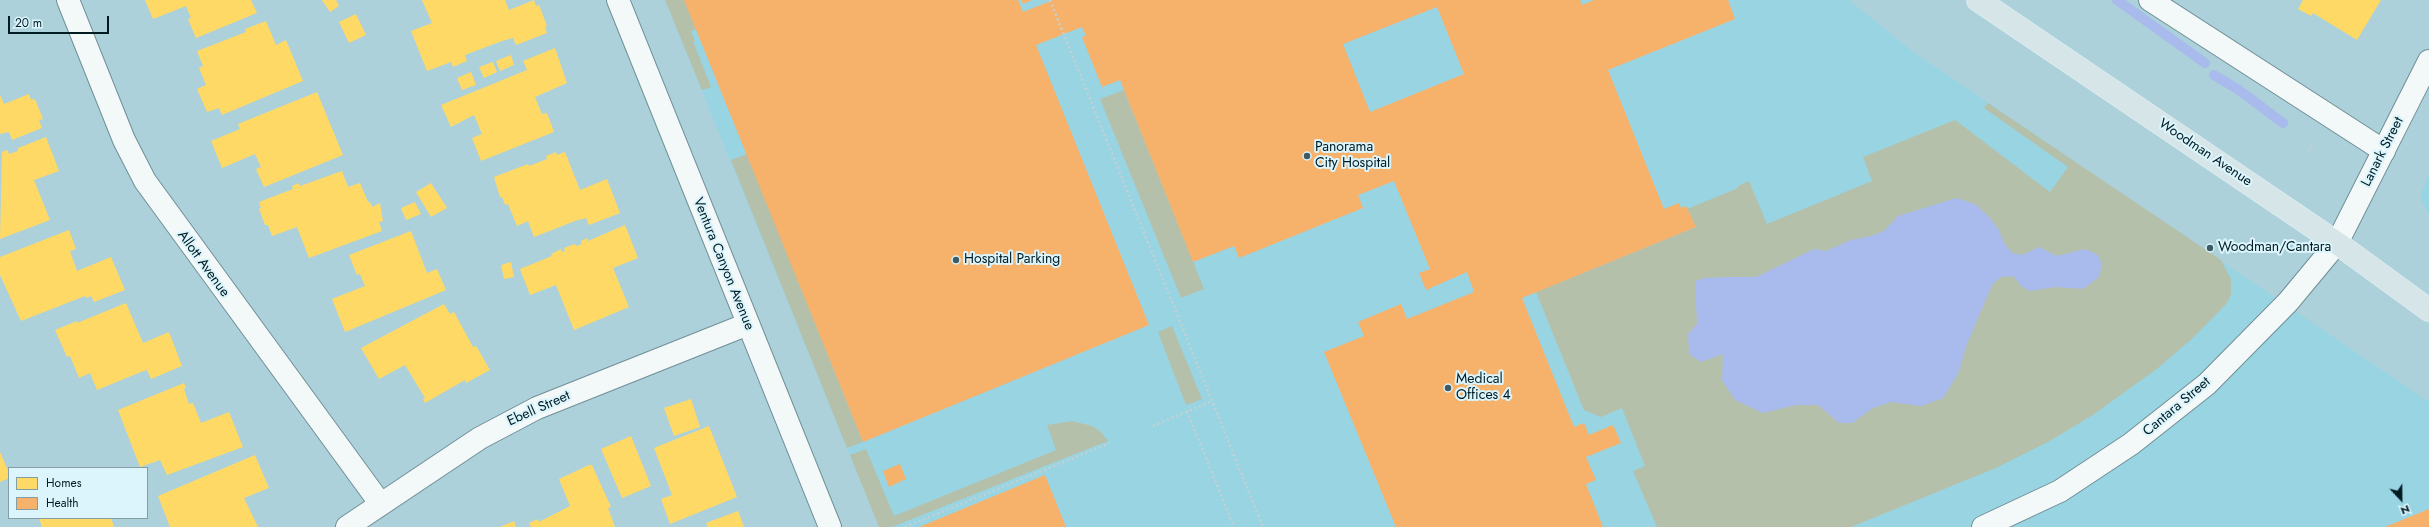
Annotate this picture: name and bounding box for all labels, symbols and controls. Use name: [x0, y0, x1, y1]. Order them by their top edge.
scale bar: [10, 8, 111, 34]
text: 20 m: [15, 14, 42, 32]
street label: Lanark Street: [2358, 114, 2408, 190]
street label: Woodman Avenue: [2155, 116, 2255, 190]
place label: Panorama City Hospital: [1315, 140, 1390, 172]
marker: Panorama City Hospital: [1302, 151, 1312, 161]
street label: Ventura Canyon Avenue: [689, 195, 757, 333]
street label: Allott Avenue: [173, 228, 233, 300]
place label: Woodman/Cantara: [2218, 240, 2331, 256]
marker: Woodman/Cantara: [2205, 243, 2215, 253]
place label: Hospital Parking: [964, 252, 1060, 268]
marker: Hospital Parking: [951, 255, 961, 265]
place label: Medical Offices 4: [1456, 372, 1511, 404]
street label: Cantara Street: [2140, 374, 2214, 440]
marker: Medical Offices 4: [1443, 383, 1453, 393]
street label: Ebell Street: [505, 388, 573, 430]
legend: [8, 467, 148, 519]
text: Homes: [46, 474, 82, 492]
north arrow: [2381, 479, 2421, 519]
text: Health: [46, 494, 78, 512]
text: N: [2398, 501, 2413, 519]

